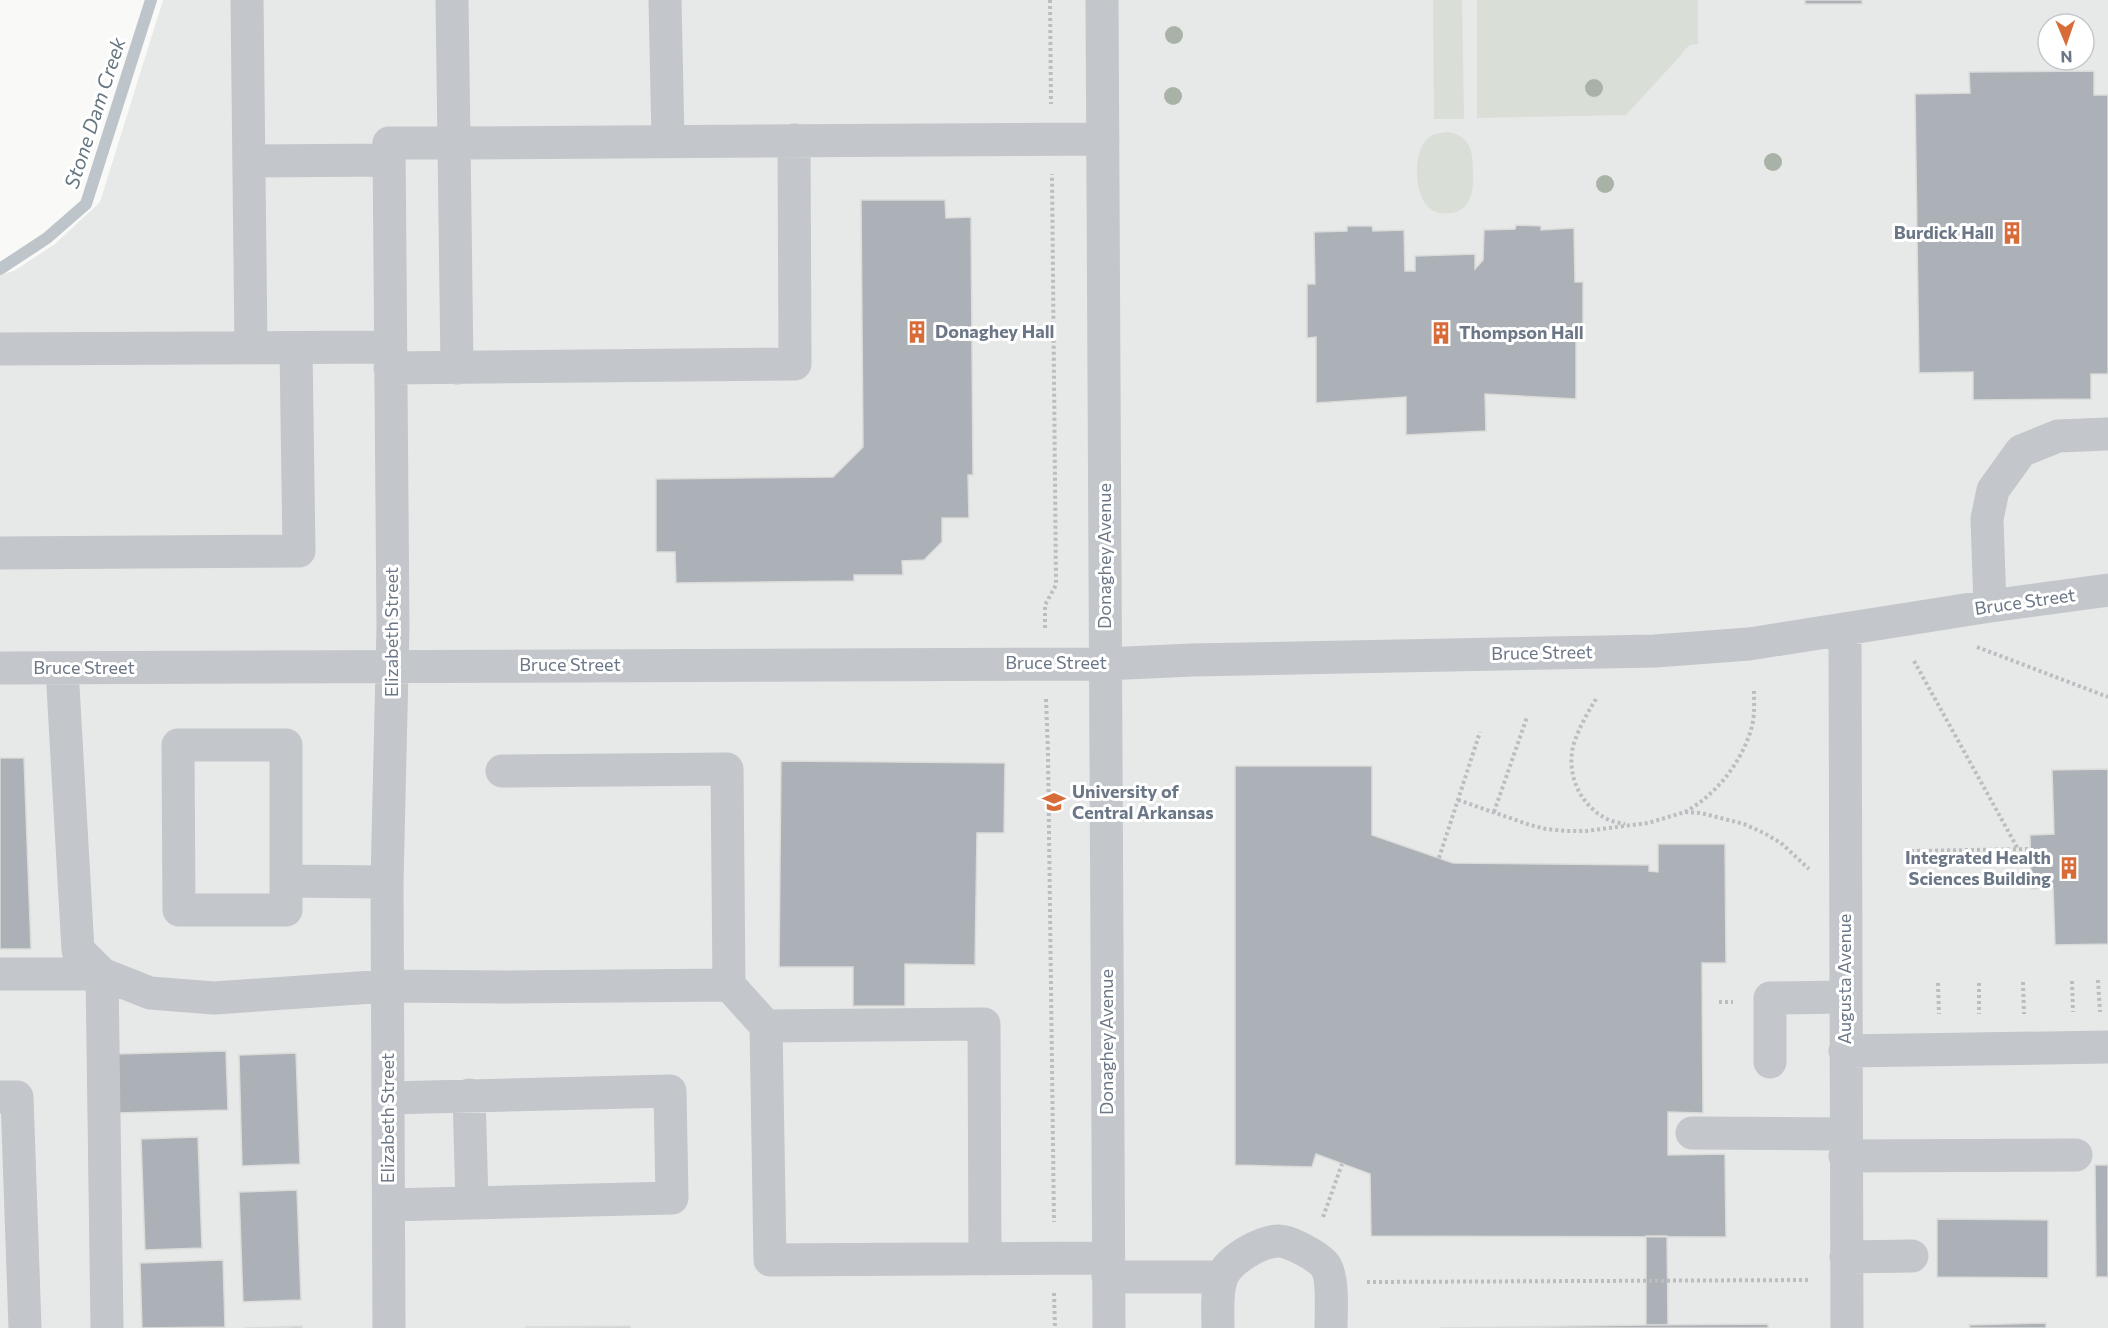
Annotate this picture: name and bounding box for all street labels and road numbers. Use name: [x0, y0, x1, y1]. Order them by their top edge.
street label: Donaghey Avenue: [1093, 483, 1115, 629]
street label: Elizabeth Street: [380, 567, 402, 697]
street label: Bruce Street: [1973, 583, 2077, 619]
street label: Bruce Street: [1491, 640, 1593, 664]
street label: Bruce Street: [1005, 651, 1107, 673]
street label: Bruce Street: [519, 653, 621, 675]
street label: Bruce Street: [33, 656, 135, 678]
street label: Augusta Avenue: [1833, 914, 1855, 1044]
street label: Donaghey Avenue: [1095, 969, 1117, 1115]
street label: Elizabeth Street: [376, 1053, 398, 1183]

